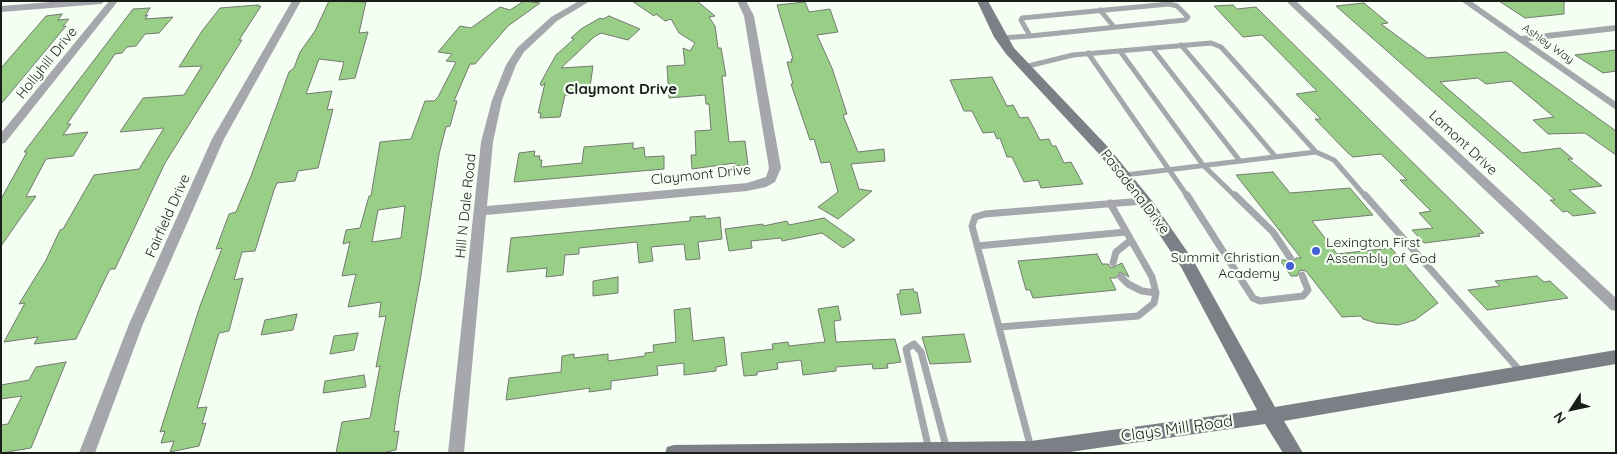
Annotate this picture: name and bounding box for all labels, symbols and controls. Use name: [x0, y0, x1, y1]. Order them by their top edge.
street label: Ashley Way: [1520, 21, 1576, 67]
street label: Hollyhill Drive: [13, 24, 81, 102]
district label: Claymont Drive: [565, 80, 677, 98]
street label: Lamont Drive: [1425, 107, 1501, 179]
street label: Pasadena Drive: [1097, 146, 1173, 238]
street label: Hill N Dale Road: [452, 153, 480, 259]
street label: Claymont Drive: [650, 161, 752, 189]
street label: Fairfield Drive: [142, 172, 194, 260]
place label: Lexington First Assembly of God: [1326, 235, 1436, 268]
marker: Lexington First Assembly of God: [1310, 245, 1322, 257]
place label: Summit Christian Academy: [1171, 250, 1280, 282]
marker: Summit Christian Academy: [1284, 260, 1296, 272]
north arrow: [1547, 384, 1597, 434]
text: N: [1549, 408, 1570, 427]
street label: Clays Mill Road: [1120, 412, 1234, 446]

